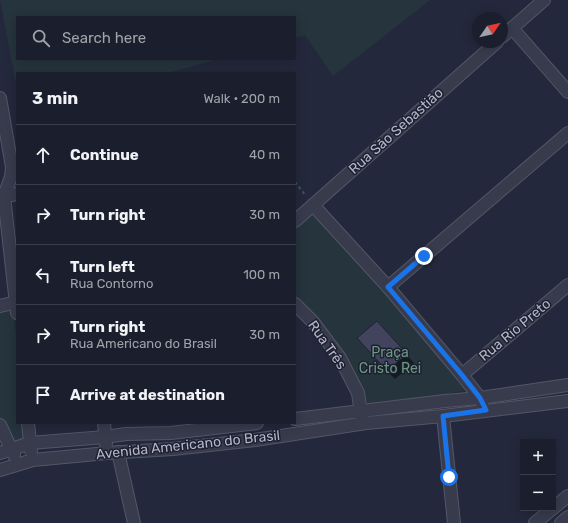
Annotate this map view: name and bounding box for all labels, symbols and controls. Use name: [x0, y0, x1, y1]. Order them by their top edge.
north arrow: [472, 12, 508, 48]
search box: [16, 16, 296, 60]
icon: search: [30, 27, 52, 49]
text: Search here: [62, 29, 146, 47]
street label: Rua São Sebastião: [345, 84, 447, 178]
text: 3 min: [32, 88, 78, 108]
text: Walk · 200 m: [203, 91, 280, 106]
icon: ahead: [32, 144, 54, 166]
text: Continue: [70, 146, 139, 164]
text: 40 m: [249, 147, 280, 162]
icon: right: [32, 204, 54, 226]
text: Turn right: [70, 206, 145, 224]
text: 30 m: [249, 207, 280, 222]
route end: [415, 247, 433, 265]
text: Turn left: [70, 258, 135, 276]
icon: left: [32, 264, 54, 286]
text: 100 m: [243, 267, 280, 282]
text: Rua Contorno: [70, 276, 153, 291]
street label: Rua Rio Preto: [476, 295, 554, 365]
street label: Rua Três: [304, 317, 350, 373]
text: Turn right: [70, 318, 145, 336]
icon: right: [32, 324, 54, 346]
text: 30 m: [249, 327, 280, 342]
text: Rua Americano do Brasil: [70, 336, 217, 351]
park label: Praça Cristo Rei: [359, 344, 421, 377]
icon: arrive: [32, 384, 54, 406]
text: Arrive at destination: [70, 386, 225, 404]
street label: Avenida Americano do Brasil: [95, 427, 281, 463]
map controls: [520, 439, 556, 511]
button: +: [520, 439, 556, 475]
route start: [440, 468, 458, 486]
button: −: [520, 475, 556, 511]

